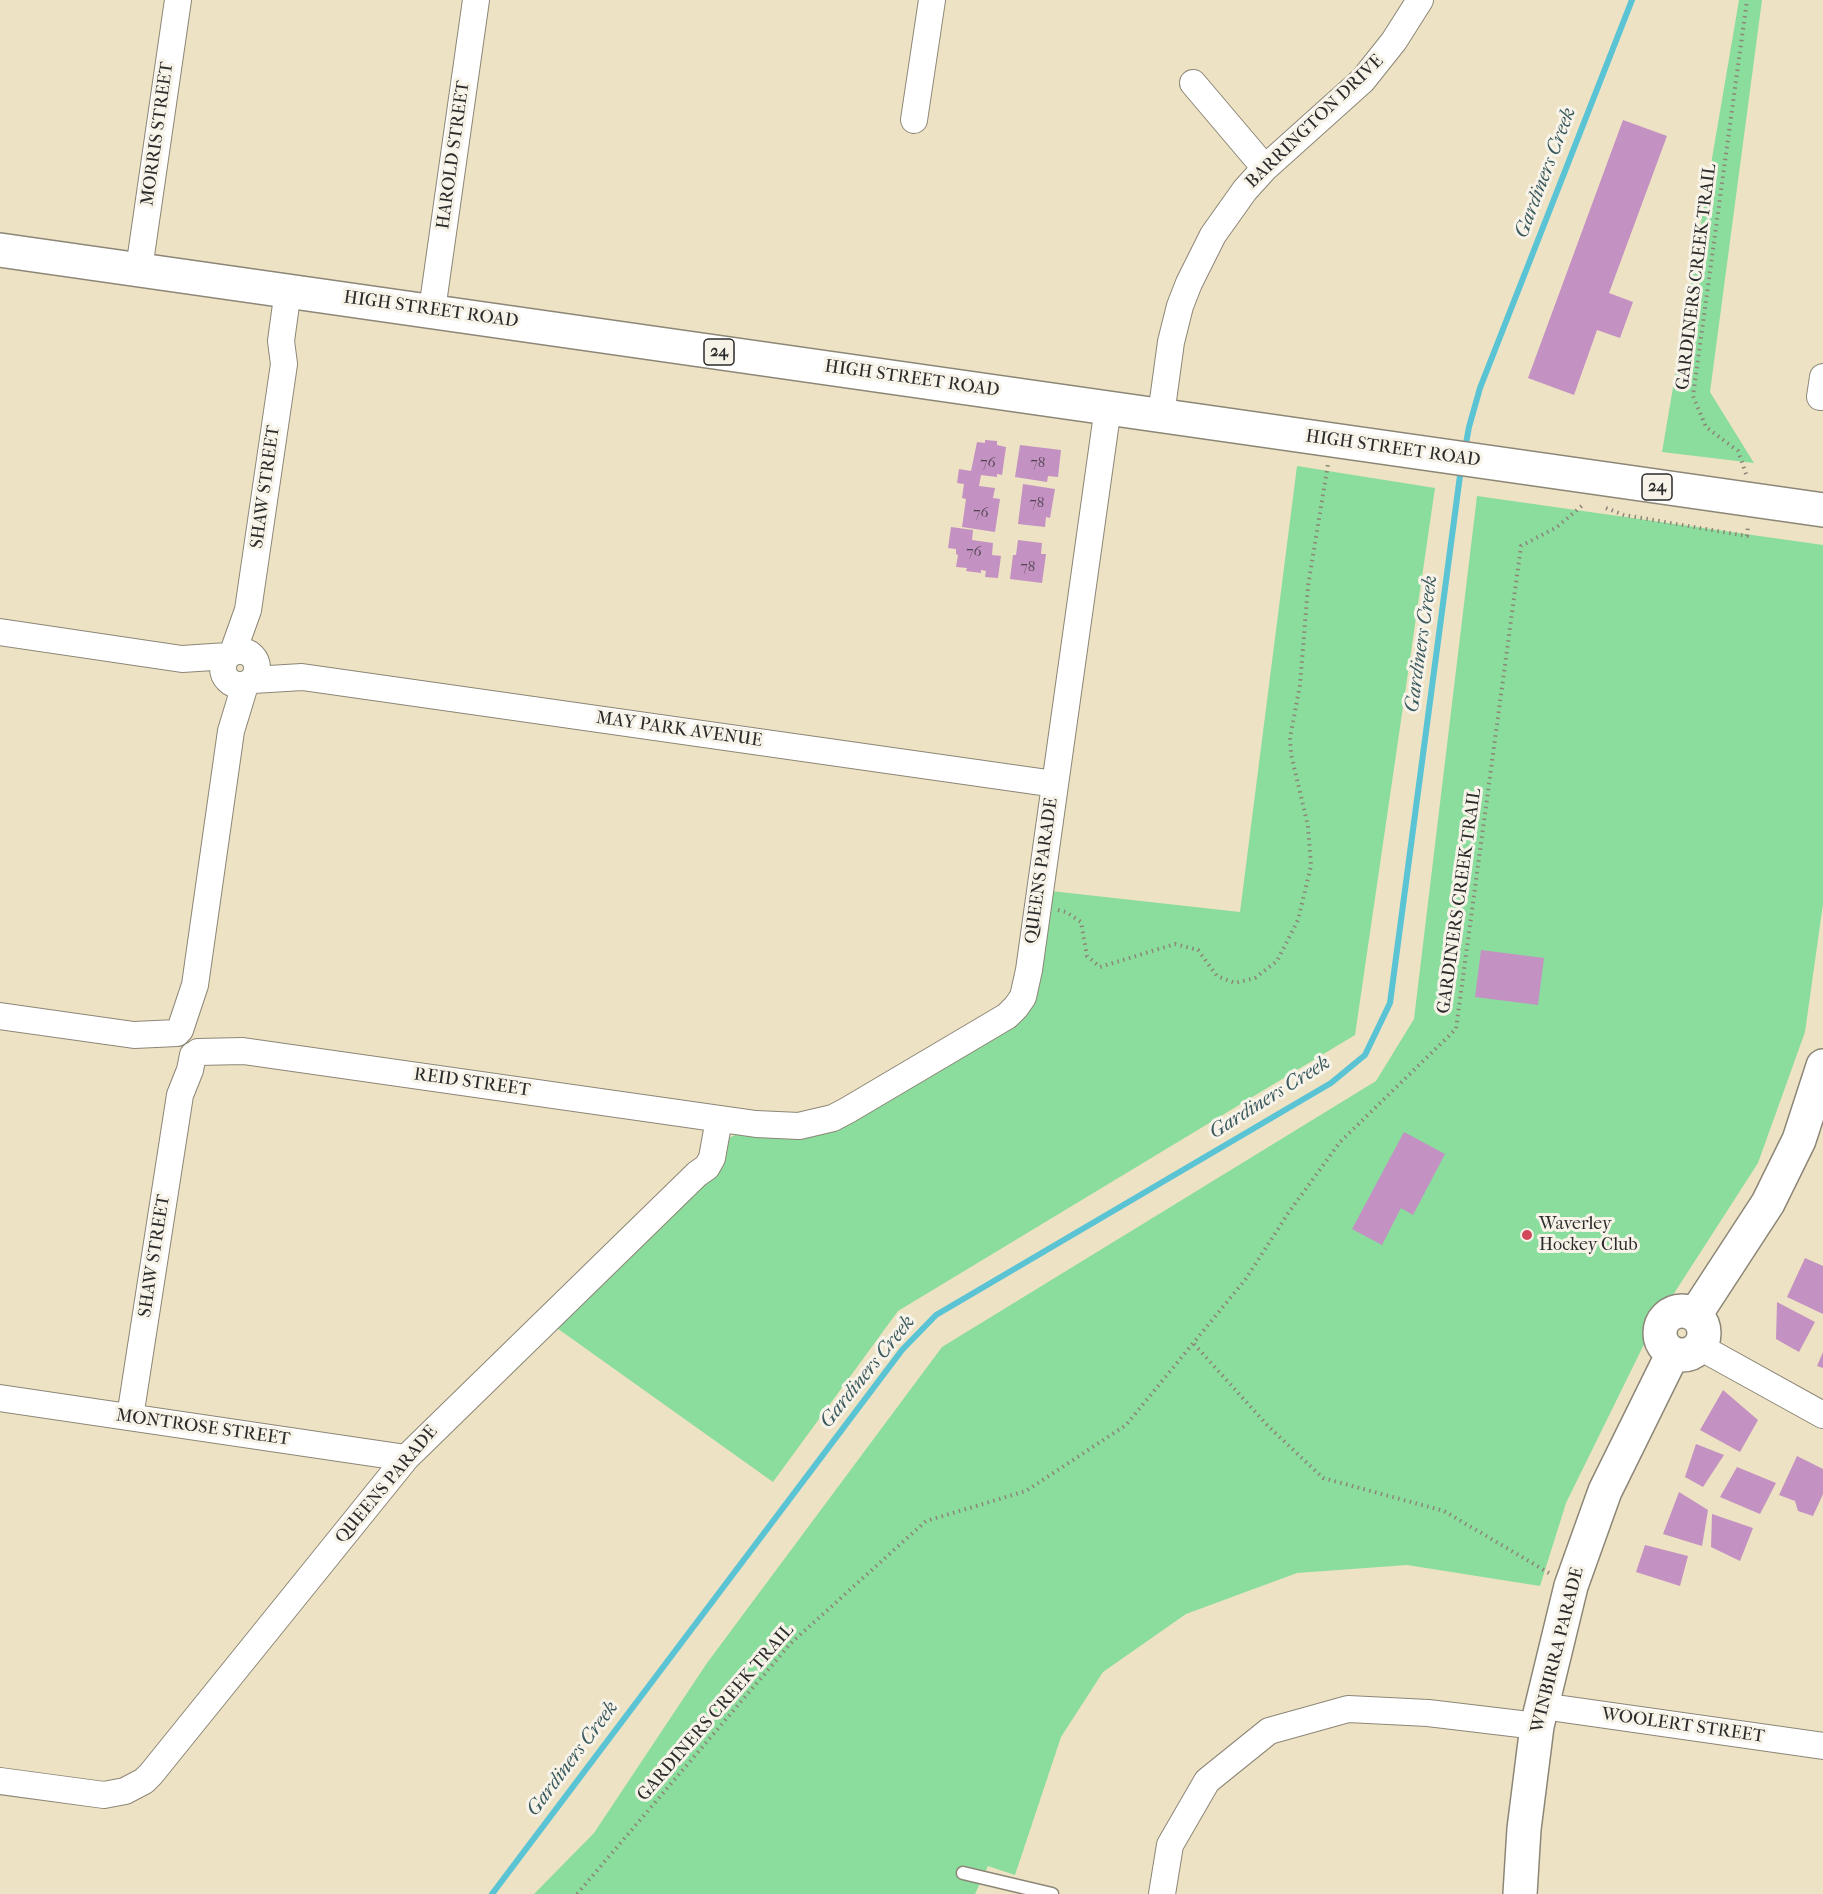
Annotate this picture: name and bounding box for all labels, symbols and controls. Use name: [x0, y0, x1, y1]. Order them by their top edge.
street label: BARRINGTON DRIVE: [1242, 51, 1388, 193]
street label: MORRIS STREET: [137, 61, 179, 207]
street label: HAROLD STREET: [433, 79, 475, 231]
water label: Gardiners Creek: [1510, 104, 1582, 242]
street label: GARDINERS CREEK TRAIL: [1672, 163, 1722, 391]
street label: HIGH STREET ROAD: [342, 287, 520, 333]
road number: 24: [704, 339, 734, 365]
street label: HIGH STREET ROAD: [823, 356, 1001, 402]
street label: SHAW STREET: [247, 424, 285, 550]
street label: HIGH STREET ROAD: [1304, 426, 1482, 472]
house number: 76: [980, 454, 996, 472]
house number: 78: [1031, 454, 1045, 472]
road number: 24: [1642, 474, 1672, 500]
house number: 78: [1030, 494, 1044, 512]
house number: 76: [973, 504, 989, 522]
house number: 76: [966, 543, 982, 561]
house number: 78: [1021, 558, 1035, 576]
water label: Gardiners Creek: [1401, 574, 1443, 714]
street label: MAY PARK AVENUE: [595, 708, 763, 752]
street label: GARDINERS CREEK TRAIL: [1433, 787, 1487, 1015]
street label: QUEENS PARADE: [1021, 796, 1063, 946]
water label: Gardiners Creek: [1205, 1051, 1335, 1145]
street label: REID STREET: [412, 1064, 532, 1102]
street label: SHAW STREET: [135, 1193, 175, 1319]
place label: Waverley Hockey Club: [1539, 1214, 1638, 1256]
marker: Waverley Hockey Club: [1520, 1228, 1534, 1242]
water label: Gardiners Creek: [815, 1311, 921, 1433]
street label: MONTROSE STREET: [115, 1405, 291, 1451]
street label: QUEENS PARADE: [331, 1422, 443, 1548]
street label: WINBIRRA PARADE: [1527, 1565, 1589, 1735]
street label: GARDINERS CREEK TRAIL: [633, 1620, 799, 1806]
water label: Gardiners Creek: [522, 1697, 624, 1821]
street label: WOOLERT STREET: [1600, 1704, 1766, 1748]

